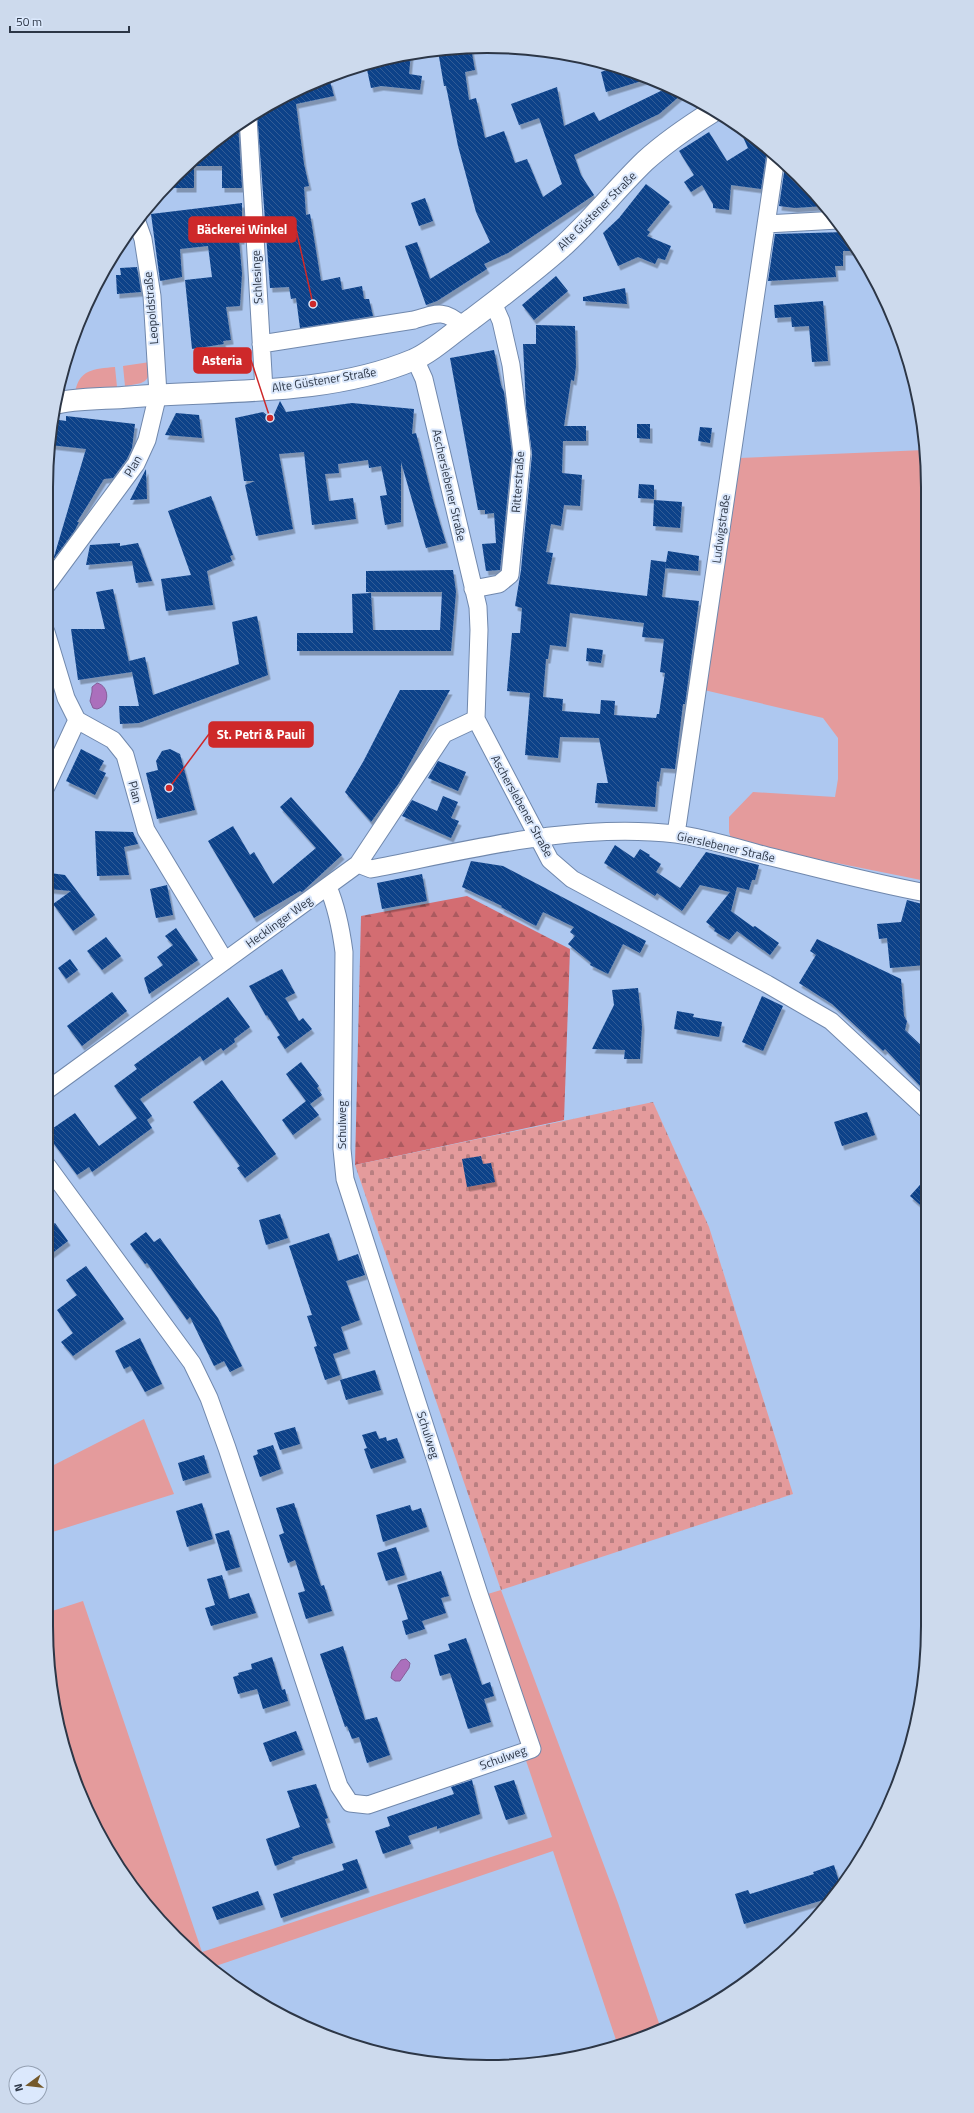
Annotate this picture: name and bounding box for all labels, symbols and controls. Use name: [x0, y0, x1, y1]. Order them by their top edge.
scale bar: [10, 8, 129, 34]
text: 50 m: [16, 12, 42, 31]
street label: Alte Güstener Straße: [553, 167, 641, 255]
callout: Bäckerei Winkel: [189, 217, 296, 242]
text: Bäckerei Winkel: [197, 219, 287, 239]
street label: Schlesinge: [246, 250, 267, 304]
street label: Leopoldstraße: [138, 271, 163, 345]
callout: Asteria: [194, 348, 251, 373]
text: Asteria: [202, 350, 242, 370]
street label: Alte Güstener Straße: [270, 362, 377, 397]
street label: Ascherslebener Straße: [427, 427, 472, 543]
street label: Plan: [119, 451, 146, 480]
street label: Ritterstraße: [506, 451, 529, 513]
street label: Ludwigstraße: [706, 493, 735, 565]
callout: St. Petri & Pauli: [209, 722, 313, 747]
text: St. Petri & Pauli: [217, 724, 305, 744]
street label: Ascherslebener Straße: [486, 751, 558, 860]
street label: Plan: [123, 779, 148, 805]
street label: Gierslebener Straße: [675, 826, 777, 867]
street label: Hecklinger Weg: [241, 891, 316, 952]
street label: Schulweg: [332, 1101, 351, 1149]
street label: Schulweg: [412, 1409, 445, 1461]
street label: Schulweg: [477, 1740, 529, 1775]
north arrow: [8, 2065, 48, 2105]
text: N: [10, 2082, 27, 2093]

